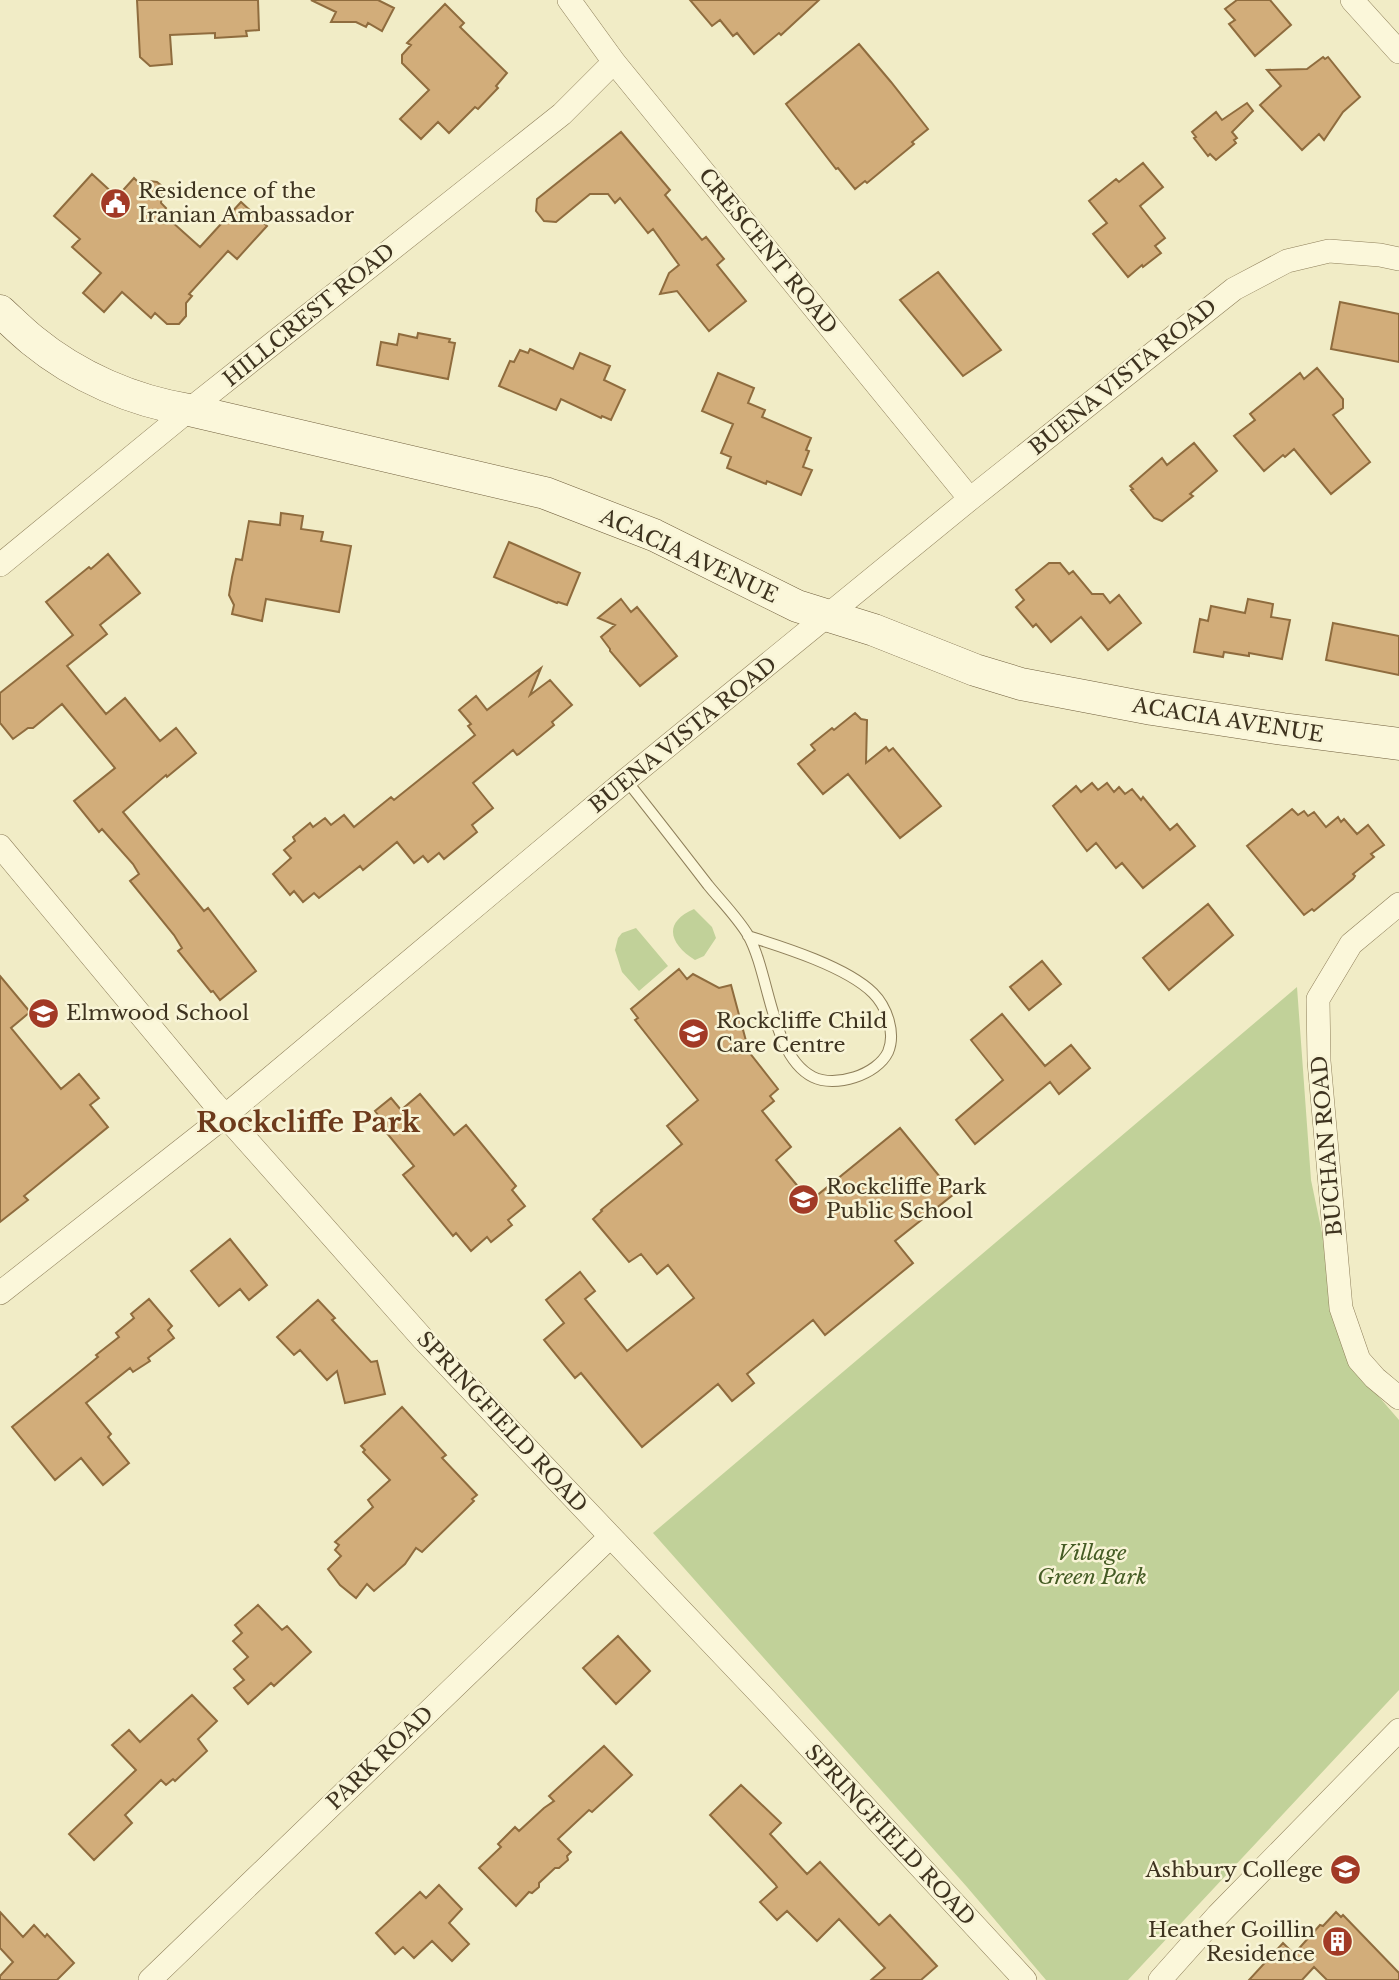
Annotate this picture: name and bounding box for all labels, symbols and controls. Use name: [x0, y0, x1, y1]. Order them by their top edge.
street label: CRESCENT ROAD: [693, 163, 843, 339]
place label: Residence of the Iranian Ambassador: [138, 178, 354, 228]
public building icon: Residence of the Iranian Ambassador: [98, 186, 132, 220]
street label: HILLCREST ROAD: [218, 238, 400, 392]
street label: BUENA VISTA ROAD: [1024, 293, 1222, 461]
street label: ACACIA AVENUE: [595, 503, 782, 609]
street label: BUENA VISTA ROAD: [584, 651, 782, 819]
street label: ACACIA AVENUE: [1130, 692, 1325, 748]
school or university icon: Elmwood School: [26, 996, 60, 1030]
place label: Elmwood School: [66, 1000, 249, 1026]
place label: Rockcliffe Child Care Centre: [716, 1008, 887, 1058]
school or university icon: Rockcliffe Child Care Centre: [676, 1016, 710, 1050]
street label: BUCHAN ROAD: [1306, 1055, 1348, 1237]
district label: Rockcliffe Park: [196, 1105, 420, 1140]
place label: Rockcliffe Park Public School: [826, 1174, 987, 1224]
school or university icon: Rockcliffe Park Public School: [786, 1182, 820, 1216]
street label: SPRINGFIELD ROAD: [411, 1326, 593, 1518]
park label: Village Green Park: [1037, 1540, 1147, 1590]
street label: PARK ROAD: [321, 1701, 439, 1815]
street label: SPRINGFIELD ROAD: [799, 1739, 981, 1931]
school or university icon: Ashbury College: [1329, 1853, 1363, 1887]
place label: Ashbury College: [1144, 1857, 1323, 1883]
place label: Heather Goillin Residence: [1148, 1917, 1315, 1967]
building icon: Heather Goillin Residence: [1321, 1925, 1355, 1959]

